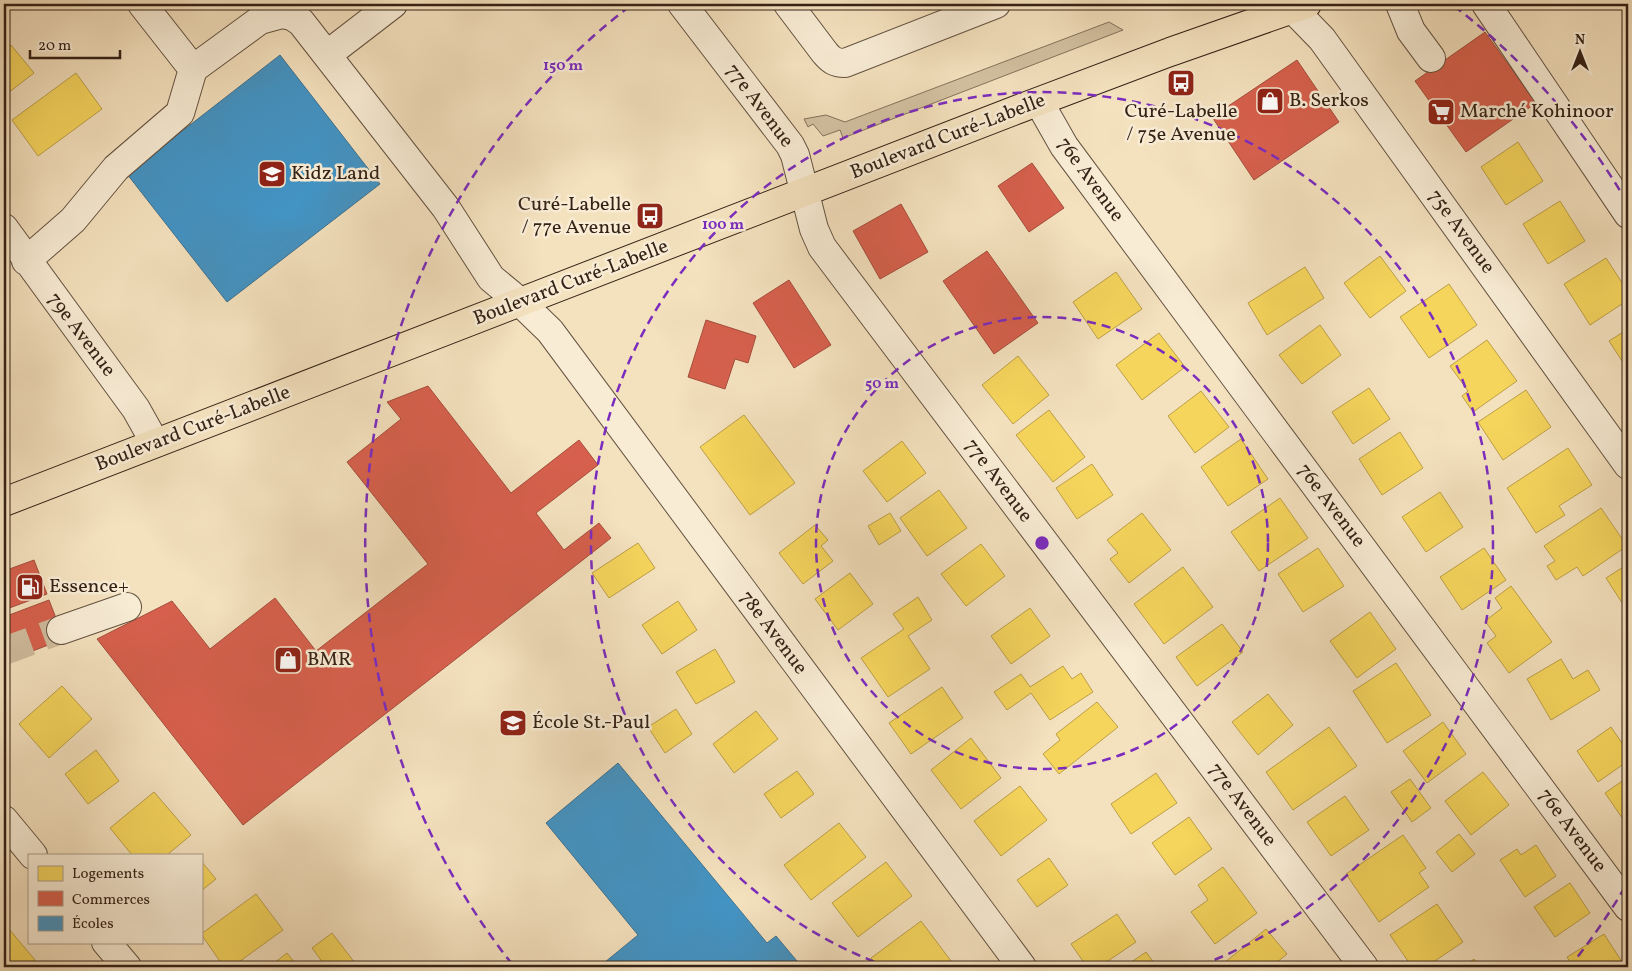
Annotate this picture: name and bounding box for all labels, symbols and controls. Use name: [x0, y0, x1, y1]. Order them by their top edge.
scale bar: [30, 28, 120, 60]
north arrow: [1554, 28, 1604, 78]
text: N: [1575, 31, 1585, 50]
text: 20 m: [38, 36, 71, 57]
text: 150 m: [543, 56, 583, 77]
street label: 77e Avenue: [718, 58, 800, 154]
bus stop icon: Curé-Labelle / 75e Avenue: [1166, 68, 1196, 98]
shop icon: B. Serkos: [1255, 86, 1285, 116]
street label: Boulevard Curé-Labelle: [846, 87, 1050, 187]
place label: B. Serkos: [1289, 87, 1369, 115]
supermarket icon: Marché Kohinoor: [1426, 97, 1456, 127]
place label: Curé-Labelle / 75e Avenue: [1125, 98, 1238, 149]
place label: Marché Kohinoor: [1460, 98, 1614, 126]
street label: 76e Avenue: [1050, 132, 1130, 228]
school or university icon: Kidz Land: [257, 159, 287, 189]
place label: Kidz Land: [291, 160, 380, 188]
street label: 75e Avenue: [1421, 184, 1501, 280]
place label: Curé-Labelle / 77e Avenue: [518, 191, 631, 242]
bus stop icon: Curé-Labelle / 77e Avenue: [635, 201, 665, 231]
text: 100 m: [702, 215, 745, 236]
street label: Boulevard Curé-Labelle: [469, 233, 673, 333]
street label: 79e Avenue: [40, 287, 122, 383]
text: 50 m: [865, 374, 899, 395]
street label: Boulevard Curé-Labelle: [91, 379, 295, 479]
street label: 77e Avenue: [957, 433, 1039, 529]
street label: 76e Avenue: [1290, 458, 1372, 554]
centre of rings: [1033, 534, 1051, 552]
fuel station icon: Essence+: [15, 572, 45, 602]
place label: Essence+: [49, 573, 129, 601]
street label: 78e Avenue: [732, 585, 814, 681]
shop icon: BMR: [273, 645, 303, 675]
place label: BMR: [307, 646, 352, 674]
school or university icon: École St.-Paul: [498, 708, 528, 738]
place label: École St.-Paul: [532, 709, 650, 737]
street label: 77e Avenue: [1201, 757, 1283, 853]
street label: 76e Avenue: [1531, 783, 1613, 879]
legend: [28, 854, 202, 944]
text: Logements: [72, 864, 144, 885]
text: Commerces: [72, 890, 150, 911]
text: Écoles: [72, 914, 114, 935]

